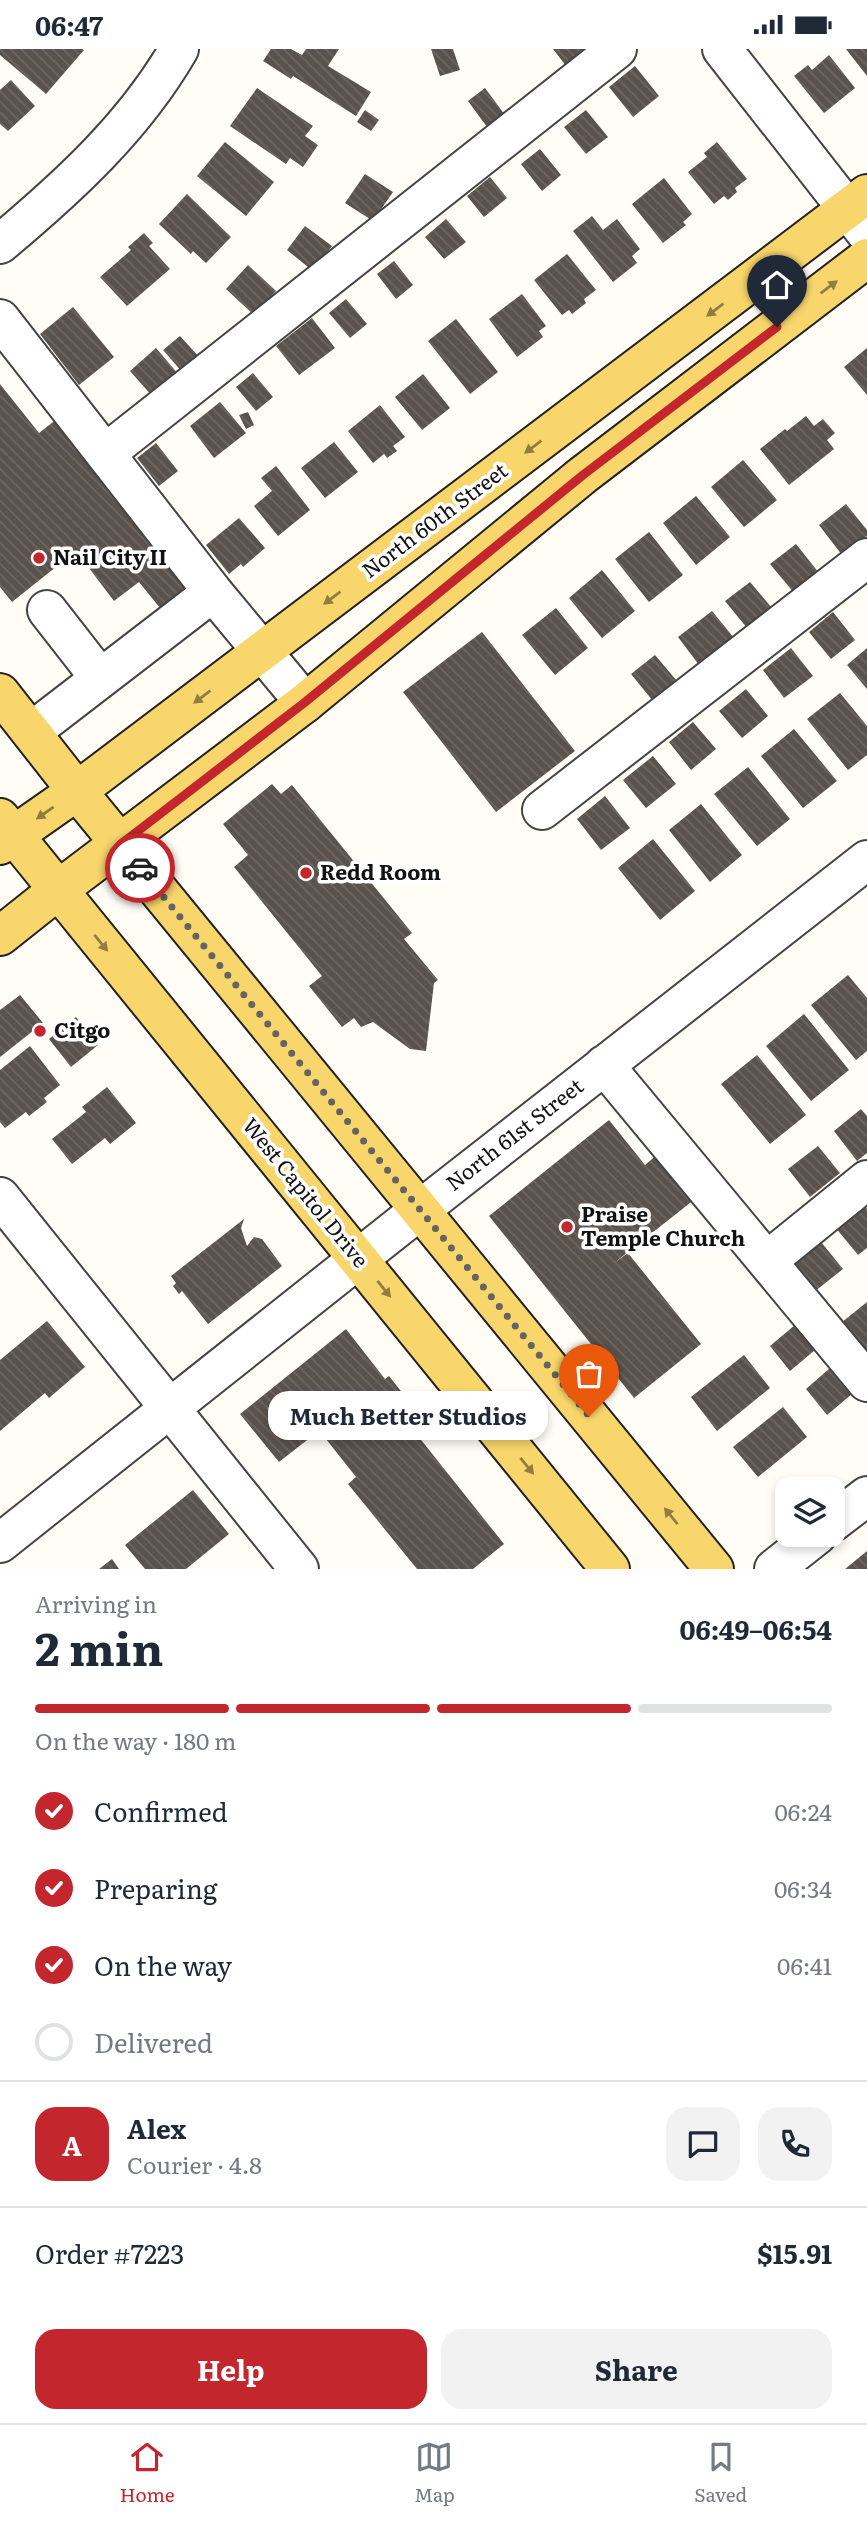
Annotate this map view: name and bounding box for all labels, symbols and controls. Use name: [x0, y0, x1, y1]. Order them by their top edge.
text: 06:47: [35, 5, 103, 44]
pin: [747, 255, 807, 327]
icon: home: [758, 266, 796, 304]
one-way arrow: [820, 281, 838, 295]
one-way arrow: [706, 302, 724, 316]
one-way arrow: [525, 439, 543, 454]
street label: North 60th Street: [354, 454, 513, 584]
place label: Nail City II: [53, 540, 167, 571]
marker: Nail City II: [31, 550, 47, 566]
one-way arrow: [324, 591, 342, 606]
one-way arrow: [193, 689, 211, 704]
one-way arrow: [36, 806, 54, 820]
courier: [105, 833, 175, 903]
icon: car: [121, 849, 159, 887]
place label: Redd Room: [320, 855, 441, 886]
marker: Redd Room: [298, 865, 314, 881]
one-way arrow: [93, 933, 108, 951]
place label: Citgo: [54, 1013, 110, 1044]
marker: Citgo: [32, 1023, 48, 1039]
street label: North 61st Street: [438, 1069, 589, 1197]
street label: West Capitol Drive: [237, 1110, 377, 1273]
place label: Praise Temple Church: [581, 1197, 745, 1252]
marker: Praise Temple Church: [559, 1219, 575, 1235]
one-way arrow: [376, 1281, 391, 1298]
pin: [559, 1344, 619, 1416]
icon: bag: [570, 1355, 608, 1393]
callout: Much Better Studios: [267, 1391, 547, 1441]
text: Much Better Studios: [290, 1398, 526, 1432]
one-way arrow: [519, 1458, 534, 1475]
map controls: [775, 1477, 845, 1547]
button: layers: [775, 1477, 845, 1547]
one-way arrow: [663, 1508, 678, 1526]
text: Arriving in: [35, 1586, 157, 1620]
text: 06:49–06:54: [679, 1609, 832, 1648]
text: 2 min: [35, 1612, 164, 1680]
text: On the way · 180 m: [35, 1723, 236, 1757]
text: Confirmed: [94, 1791, 228, 1830]
icon: check: [35, 1792, 73, 1830]
text: 06:24: [775, 1794, 832, 1828]
text: Preparing: [94, 1868, 217, 1907]
icon: check: [35, 1869, 73, 1907]
text: 06:34: [774, 1871, 832, 1905]
text: On the way: [94, 1945, 232, 1984]
icon: check: [35, 1946, 73, 1984]
text: 06:41: [777, 1948, 832, 1982]
text: Delivered: [94, 2022, 213, 2061]
button: chat: [666, 2107, 740, 2181]
button: phone: [758, 2107, 832, 2181]
text: Alex: [127, 2108, 186, 2147]
text: A: [62, 2125, 82, 2164]
text: Courier · 4.8: [127, 2147, 262, 2181]
text: Order #7223: [35, 2233, 184, 2272]
text: $15.91: [757, 2233, 832, 2272]
button: Help: [35, 2329, 427, 2409]
button: Share: [441, 2329, 832, 2409]
tab: Home: [120, 2438, 175, 2508]
tab: Map: [414, 2438, 455, 2508]
tab: Saved: [694, 2438, 747, 2508]

